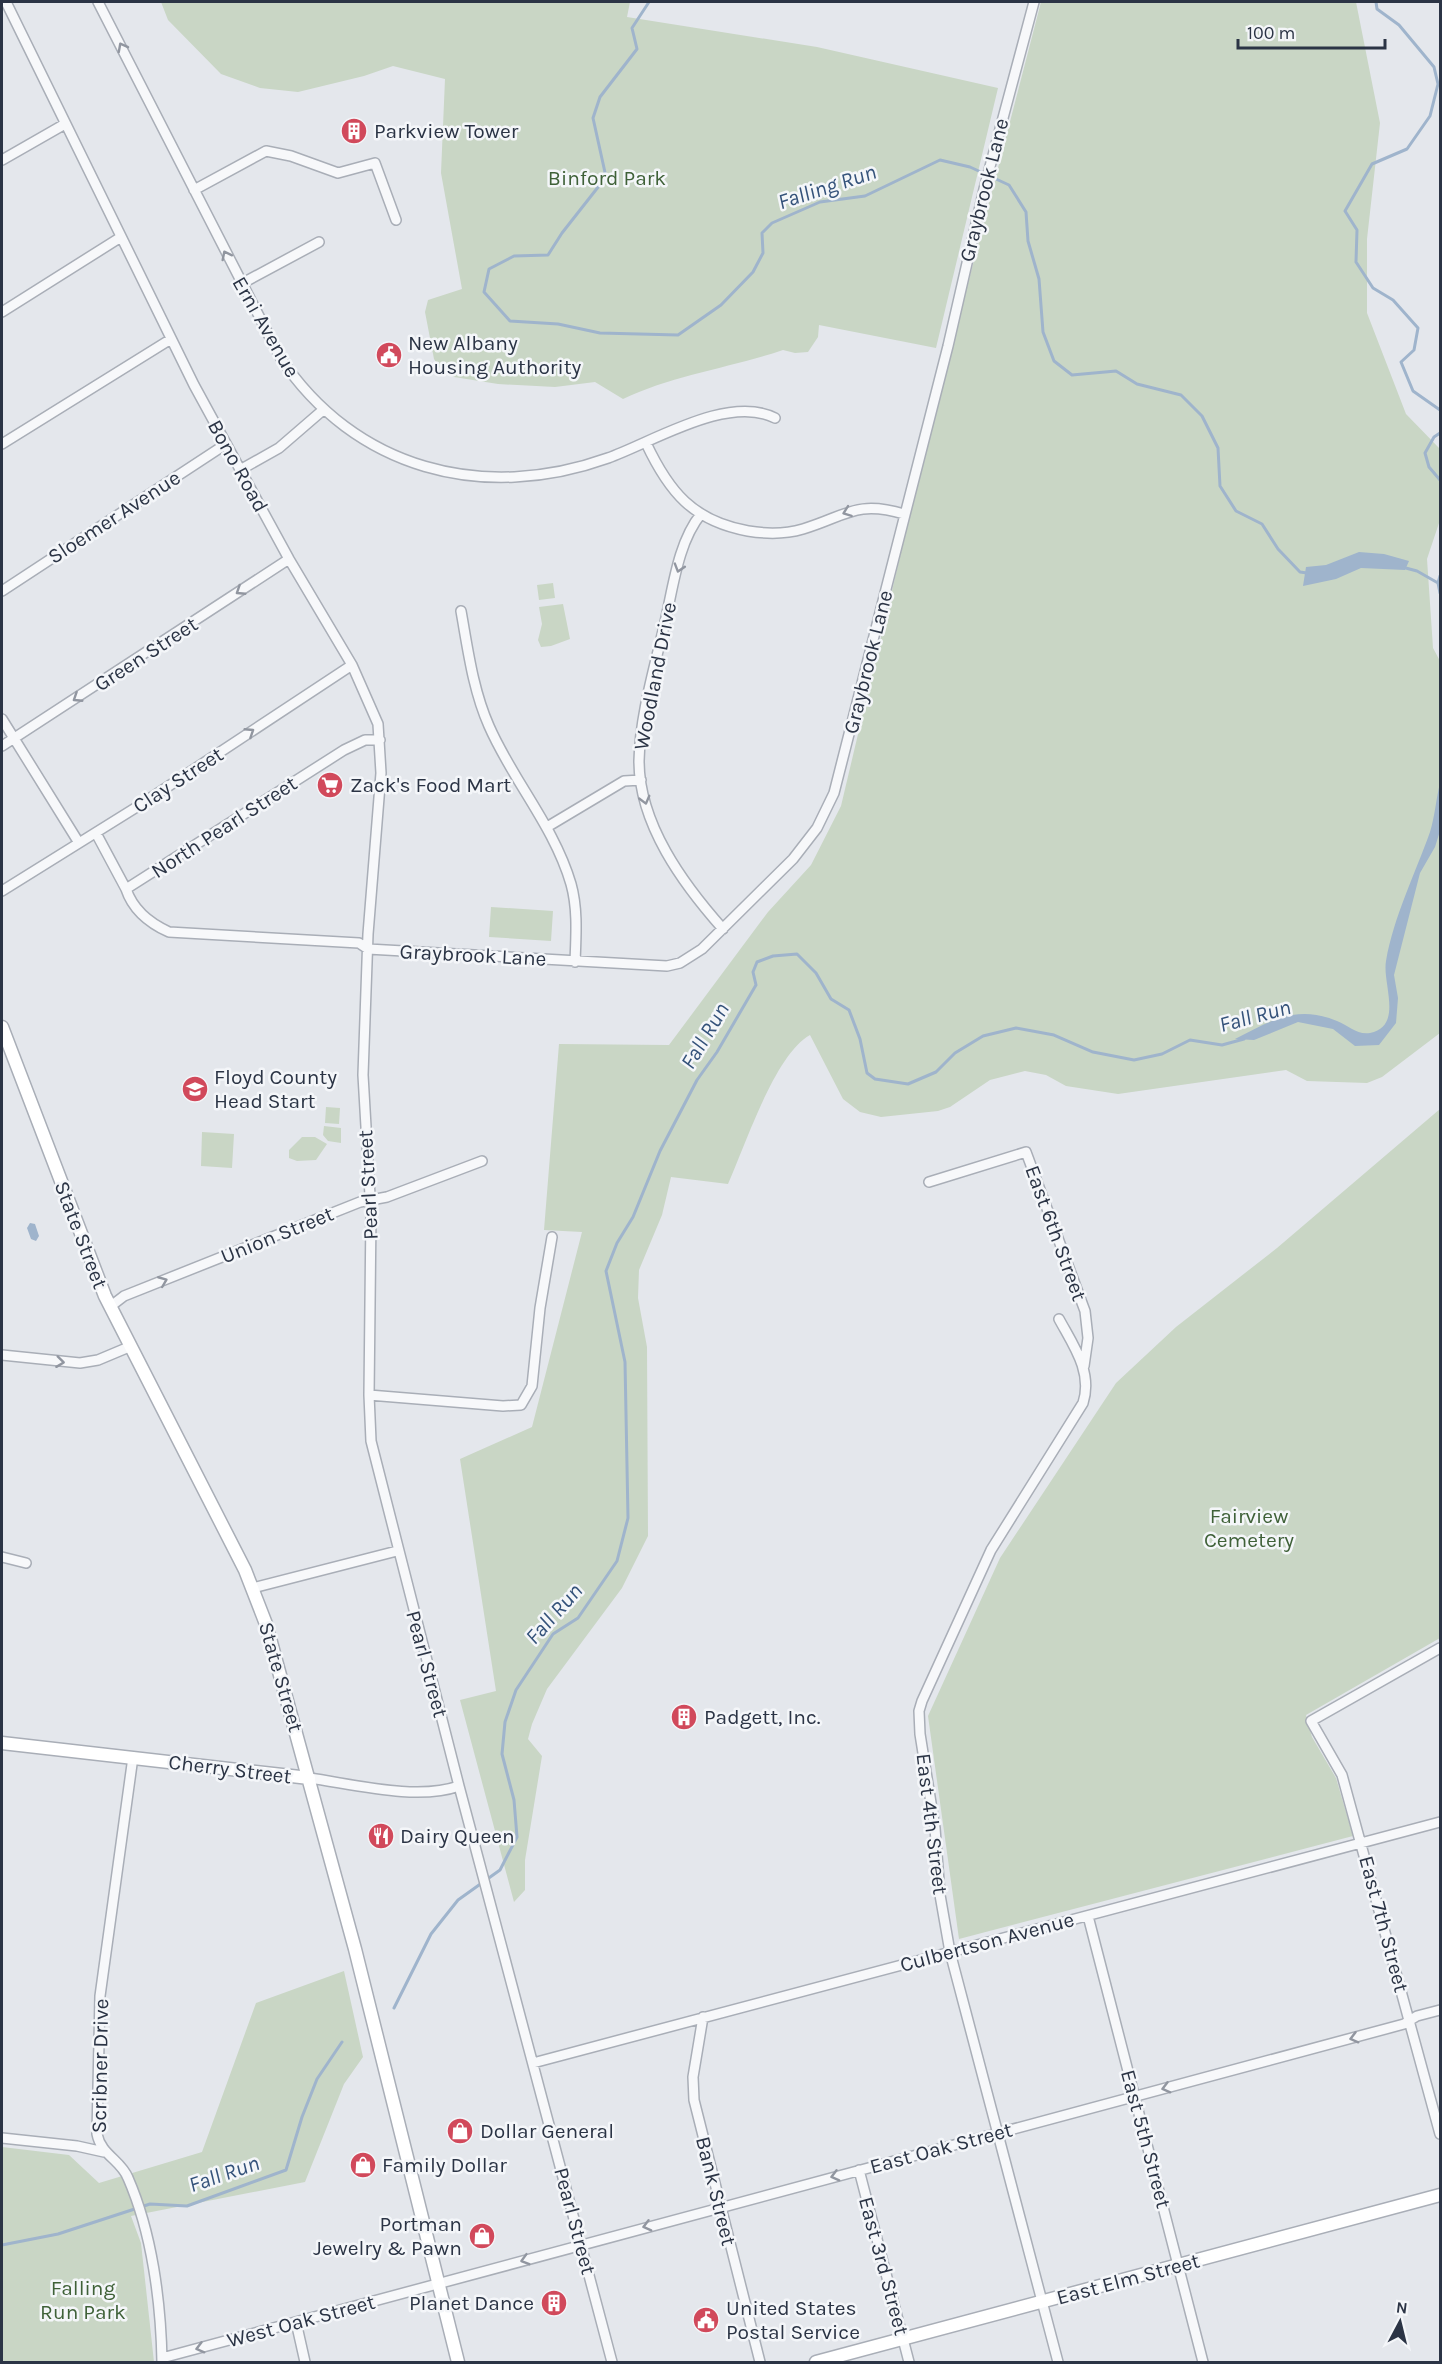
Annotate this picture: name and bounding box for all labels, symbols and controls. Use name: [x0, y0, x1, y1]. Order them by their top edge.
scale bar: [1238, 12, 1385, 50]
text: 100 m: [1247, 22, 1295, 44]
one-way arrow: [118, 43, 129, 53]
building icon: Parkview Tower: [339, 116, 369, 146]
street label: Graybrook Lane: [955, 116, 1013, 264]
place label: Parkview Tower: [374, 119, 519, 143]
water label: Falling Run: [775, 159, 879, 215]
park label: Binford Park: [548, 166, 666, 190]
one-way arrow: [222, 250, 234, 261]
street label: Erni Avenue: [227, 272, 305, 382]
place label: New Albany Housing Authority: [408, 331, 582, 379]
public building icon: New Albany Housing Authority: [374, 340, 404, 370]
street label: Bono Road: [203, 416, 273, 516]
street label: Sloemer Avenue: [43, 465, 185, 569]
one-way arrow: [842, 504, 853, 517]
one-way arrow: [674, 562, 686, 573]
one-way arrow: [236, 584, 247, 595]
street label: Graybrook Lane: [839, 588, 897, 736]
street label: Woodland Drive: [629, 600, 681, 752]
street label: Green Street: [90, 612, 202, 696]
one-way arrow: [73, 691, 84, 702]
one-way arrow: [244, 728, 255, 739]
street label: Clay Street: [128, 742, 228, 818]
supermarket icon: Zack's Food Mart: [315, 770, 345, 800]
street label: North Pearl Street: [147, 771, 302, 883]
place label: Zack's Food Mart: [350, 773, 511, 797]
one-way arrow: [638, 794, 650, 805]
street label: Graybrook Lane: [399, 939, 547, 971]
water label: Fall Run: [1216, 994, 1294, 1038]
water label: Fall Run: [675, 998, 735, 1074]
place label: Floyd County Head Start: [214, 1065, 337, 1113]
school or university icon: Floyd County Head Start: [180, 1074, 210, 1104]
street label: Pearl Street: [353, 1129, 383, 1241]
street label: East 6th Street: [1020, 1162, 1092, 1304]
street label: State Street: [49, 1178, 113, 1292]
street label: Union Street: [217, 1201, 337, 1268]
one-way arrow: [157, 1275, 168, 1288]
one-way arrow: [55, 1355, 64, 1368]
park label: Fairview Cemetery: [1204, 1504, 1294, 1552]
water label: Fall Run: [520, 1578, 588, 1650]
street label: Pearl Street: [401, 1608, 453, 1720]
street label: State Street: [254, 1619, 308, 1735]
building icon: Padgett, Inc.: [669, 1702, 699, 1732]
place label: Padgett, Inc.: [704, 1705, 821, 1729]
street label: Cherry Street: [167, 1750, 293, 1788]
street label: East 4th Street: [911, 1752, 953, 1896]
restaurant icon: Dairy Queen: [366, 1821, 396, 1851]
place label: Dairy Queen: [400, 1824, 515, 1848]
street label: East 7th Street: [1354, 1853, 1414, 1995]
street label: Culbertson Avenue: [897, 1907, 1077, 1977]
street label: Scribner Drive: [87, 1998, 113, 2134]
one-way arrow: [1349, 2030, 1359, 2043]
street label: East 5th Street: [1116, 2067, 1176, 2211]
one-way arrow: [1161, 2081, 1172, 2093]
shop icon: Dollar General: [445, 2116, 475, 2146]
street label: East Oak Street: [867, 2117, 1015, 2179]
place label: Dollar General: [480, 2119, 614, 2143]
street label: Bank Street: [691, 2134, 741, 2248]
water label: Fall Run: [185, 2150, 263, 2198]
shop icon: Family Dollar: [348, 2150, 378, 2180]
place label: Family Dollar: [382, 2153, 507, 2177]
street label: Pearl Street: [549, 2165, 601, 2277]
one-way arrow: [831, 2169, 841, 2181]
street label: East 3rd Street: [854, 2194, 914, 2338]
place label: Portman Jewelry & Pawn: [313, 2212, 462, 2260]
one-way arrow: [642, 2219, 652, 2232]
shop icon: Portman Jewelry & Pawn: [467, 2221, 497, 2251]
street label: East Elm Street: [1054, 2248, 1202, 2310]
one-way arrow: [520, 2253, 531, 2265]
park label: Falling Run Park: [40, 2276, 126, 2324]
building icon: Planet Dance: [539, 2288, 569, 2318]
street label: West Oak Street: [224, 2290, 378, 2352]
place label: Planet Dance: [409, 2291, 534, 2315]
north arrow: [1370, 2292, 1430, 2352]
place label: United States Postal Service: [726, 2296, 860, 2344]
text: N: [1395, 2297, 1409, 2318]
public building icon: United States Postal Service: [691, 2305, 721, 2335]
one-way arrow: [195, 2341, 205, 2353]

